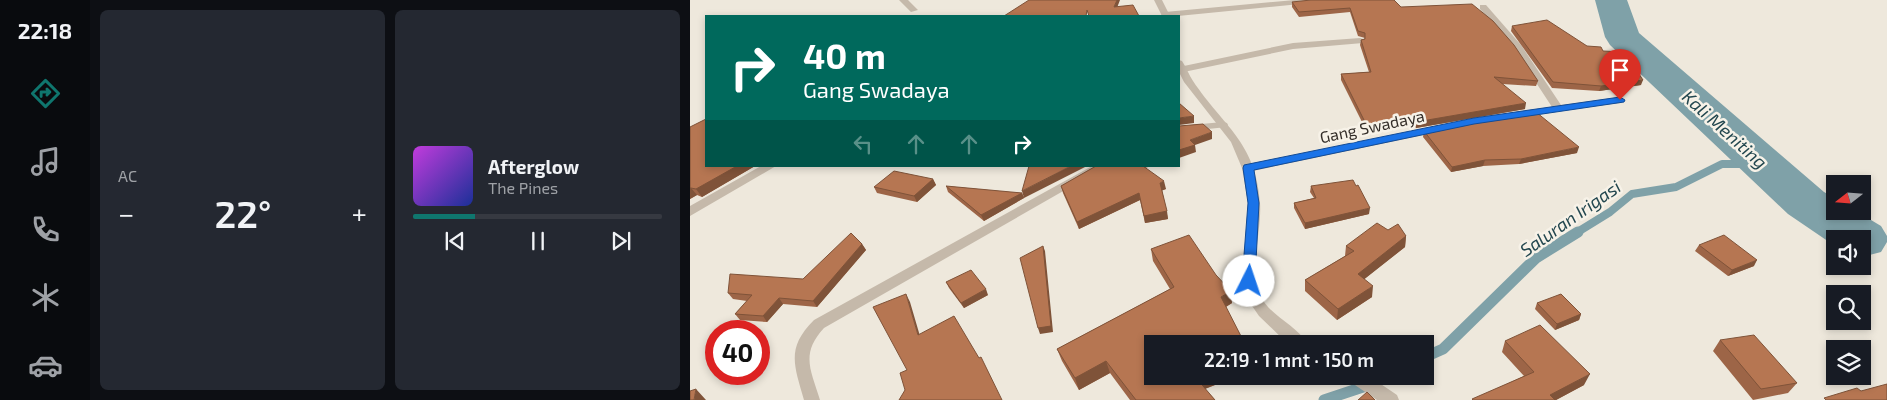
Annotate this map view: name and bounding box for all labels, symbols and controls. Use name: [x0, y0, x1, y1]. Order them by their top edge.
text: 22:18: [18, 17, 72, 43]
text: 40 m: [803, 34, 886, 76]
icon: right: [720, 35, 785, 100]
pin: [1599, 49, 1641, 100]
icon: arrive: [1606, 56, 1634, 84]
icon: directions: [28, 76, 63, 111]
text: Gang Swadaya: [803, 76, 950, 102]
water label: Kali Meniting: [1678, 85, 1772, 173]
street label: Gang Swadaya: [1318, 106, 1426, 146]
icon: left: [849, 130, 877, 158]
icon: ahead: [902, 130, 930, 158]
icon: ahead: [955, 130, 983, 158]
icon: right: [1008, 130, 1036, 158]
icon: music: [28, 144, 63, 179]
text: Afterglow: [488, 155, 579, 178]
text: AC: [118, 166, 137, 185]
water label: Saluran Irigasi: [1515, 175, 1625, 261]
north arrow: [1826, 175, 1871, 220]
map controls: [1826, 175, 1871, 385]
text: The Pines: [488, 178, 558, 197]
text: 22°: [215, 190, 271, 236]
text: −: [118, 196, 134, 230]
text: +: [352, 196, 367, 230]
icon: phone: [28, 212, 63, 247]
icon: previous: [441, 227, 469, 255]
icon: pause: [524, 227, 552, 255]
icon: next: [607, 227, 635, 255]
button: sound: [1826, 230, 1871, 275]
position arrow: [1222, 254, 1274, 306]
icon: climate: [28, 280, 63, 315]
button: search: [1826, 285, 1871, 330]
speed limit sign: 40: [705, 320, 770, 385]
button: layers: [1826, 340, 1871, 385]
icon: car: [28, 348, 63, 383]
text: 22:19 · 1 mnt · 150 m: [1204, 348, 1374, 371]

